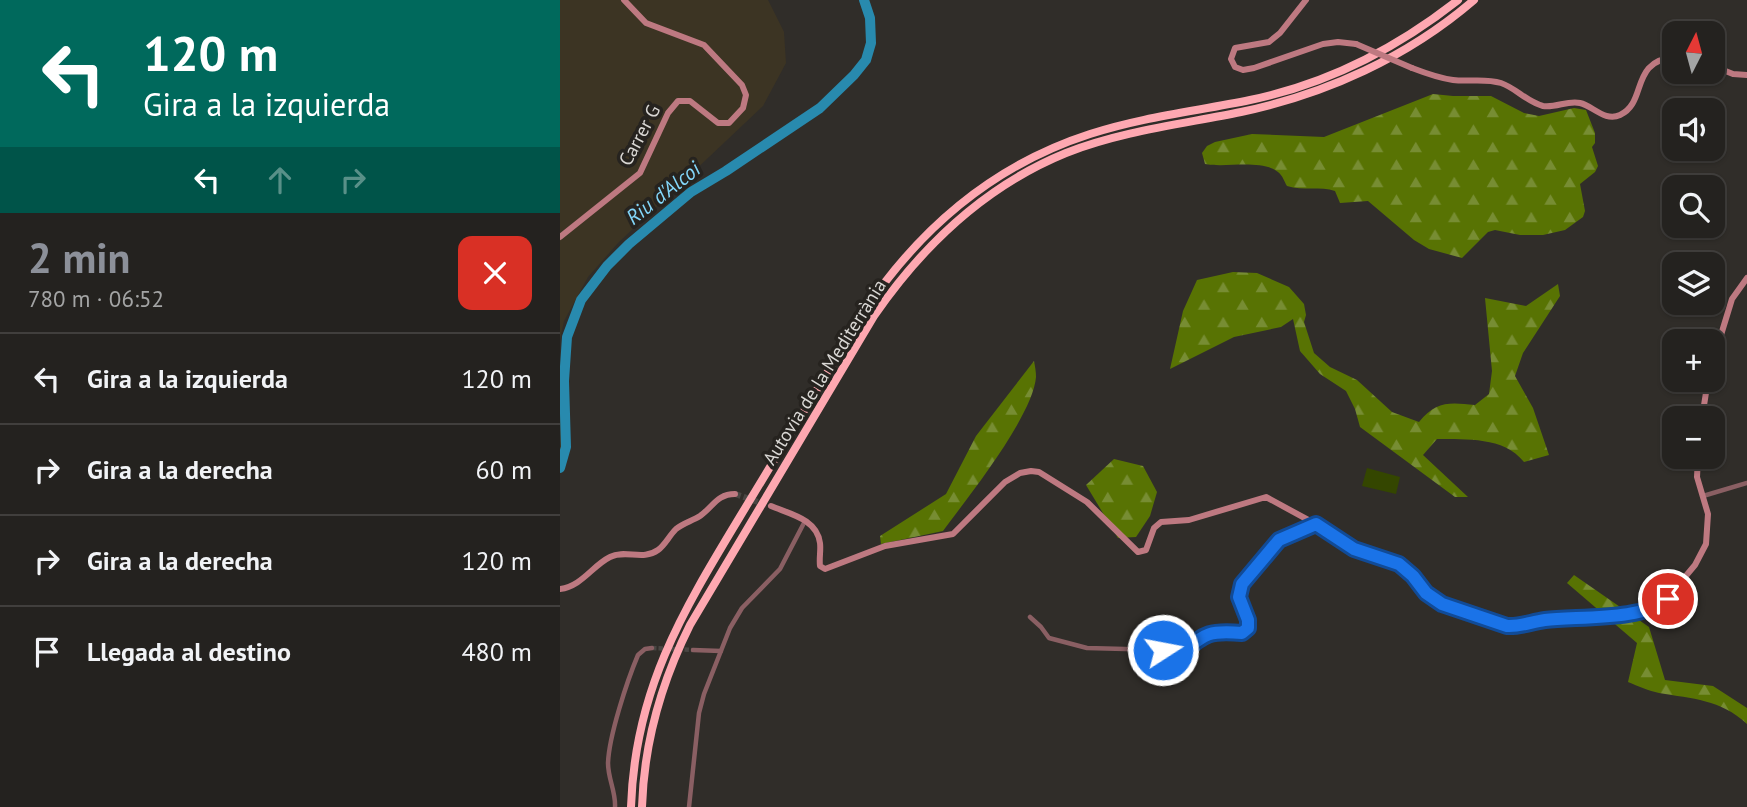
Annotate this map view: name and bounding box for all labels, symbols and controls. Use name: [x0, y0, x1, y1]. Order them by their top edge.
text: 120 m: [143, 21, 278, 85]
north arrow: [1662, 21, 1726, 84]
map controls: [1662, 21, 1725, 469]
icon: left: [28, 28, 119, 119]
text: Gira a la izquierda: [143, 83, 390, 125]
button: sound: [1662, 98, 1725, 161]
street label: Carrer G: [613, 100, 665, 170]
water label: Riu d'Alcoi: [620, 155, 706, 231]
icon: left: [188, 161, 226, 199]
icon: ahead: [261, 161, 299, 199]
icon: right: [334, 161, 372, 199]
button: search: [1662, 175, 1725, 238]
text: 2 min: [28, 230, 130, 285]
button: close: [458, 236, 532, 310]
button: layers: [1662, 252, 1725, 315]
street label: Autovia de la Mediterrània: [757, 275, 891, 469]
text: 780 m · 06:52: [28, 284, 164, 313]
button: +: [1662, 329, 1725, 392]
icon: left: [28, 360, 66, 398]
text: Gira a la izquierda: [87, 362, 288, 395]
text: 120 m: [461, 362, 532, 395]
button: −: [1662, 406, 1725, 469]
icon: right: [28, 451, 66, 489]
text: Gira a la derecha: [87, 453, 273, 486]
text: 60 m: [476, 453, 532, 486]
icon: right: [28, 542, 66, 580]
text: Gira a la derecha: [87, 544, 273, 577]
text: 120 m: [461, 544, 532, 577]
pin: [1638, 569, 1698, 629]
icon: arrive: [1649, 580, 1687, 618]
position arrow: [1126, 613, 1200, 687]
icon: arrive: [28, 633, 66, 671]
text: Llegada al destino: [87, 635, 291, 668]
text: 480 m: [461, 635, 532, 668]

